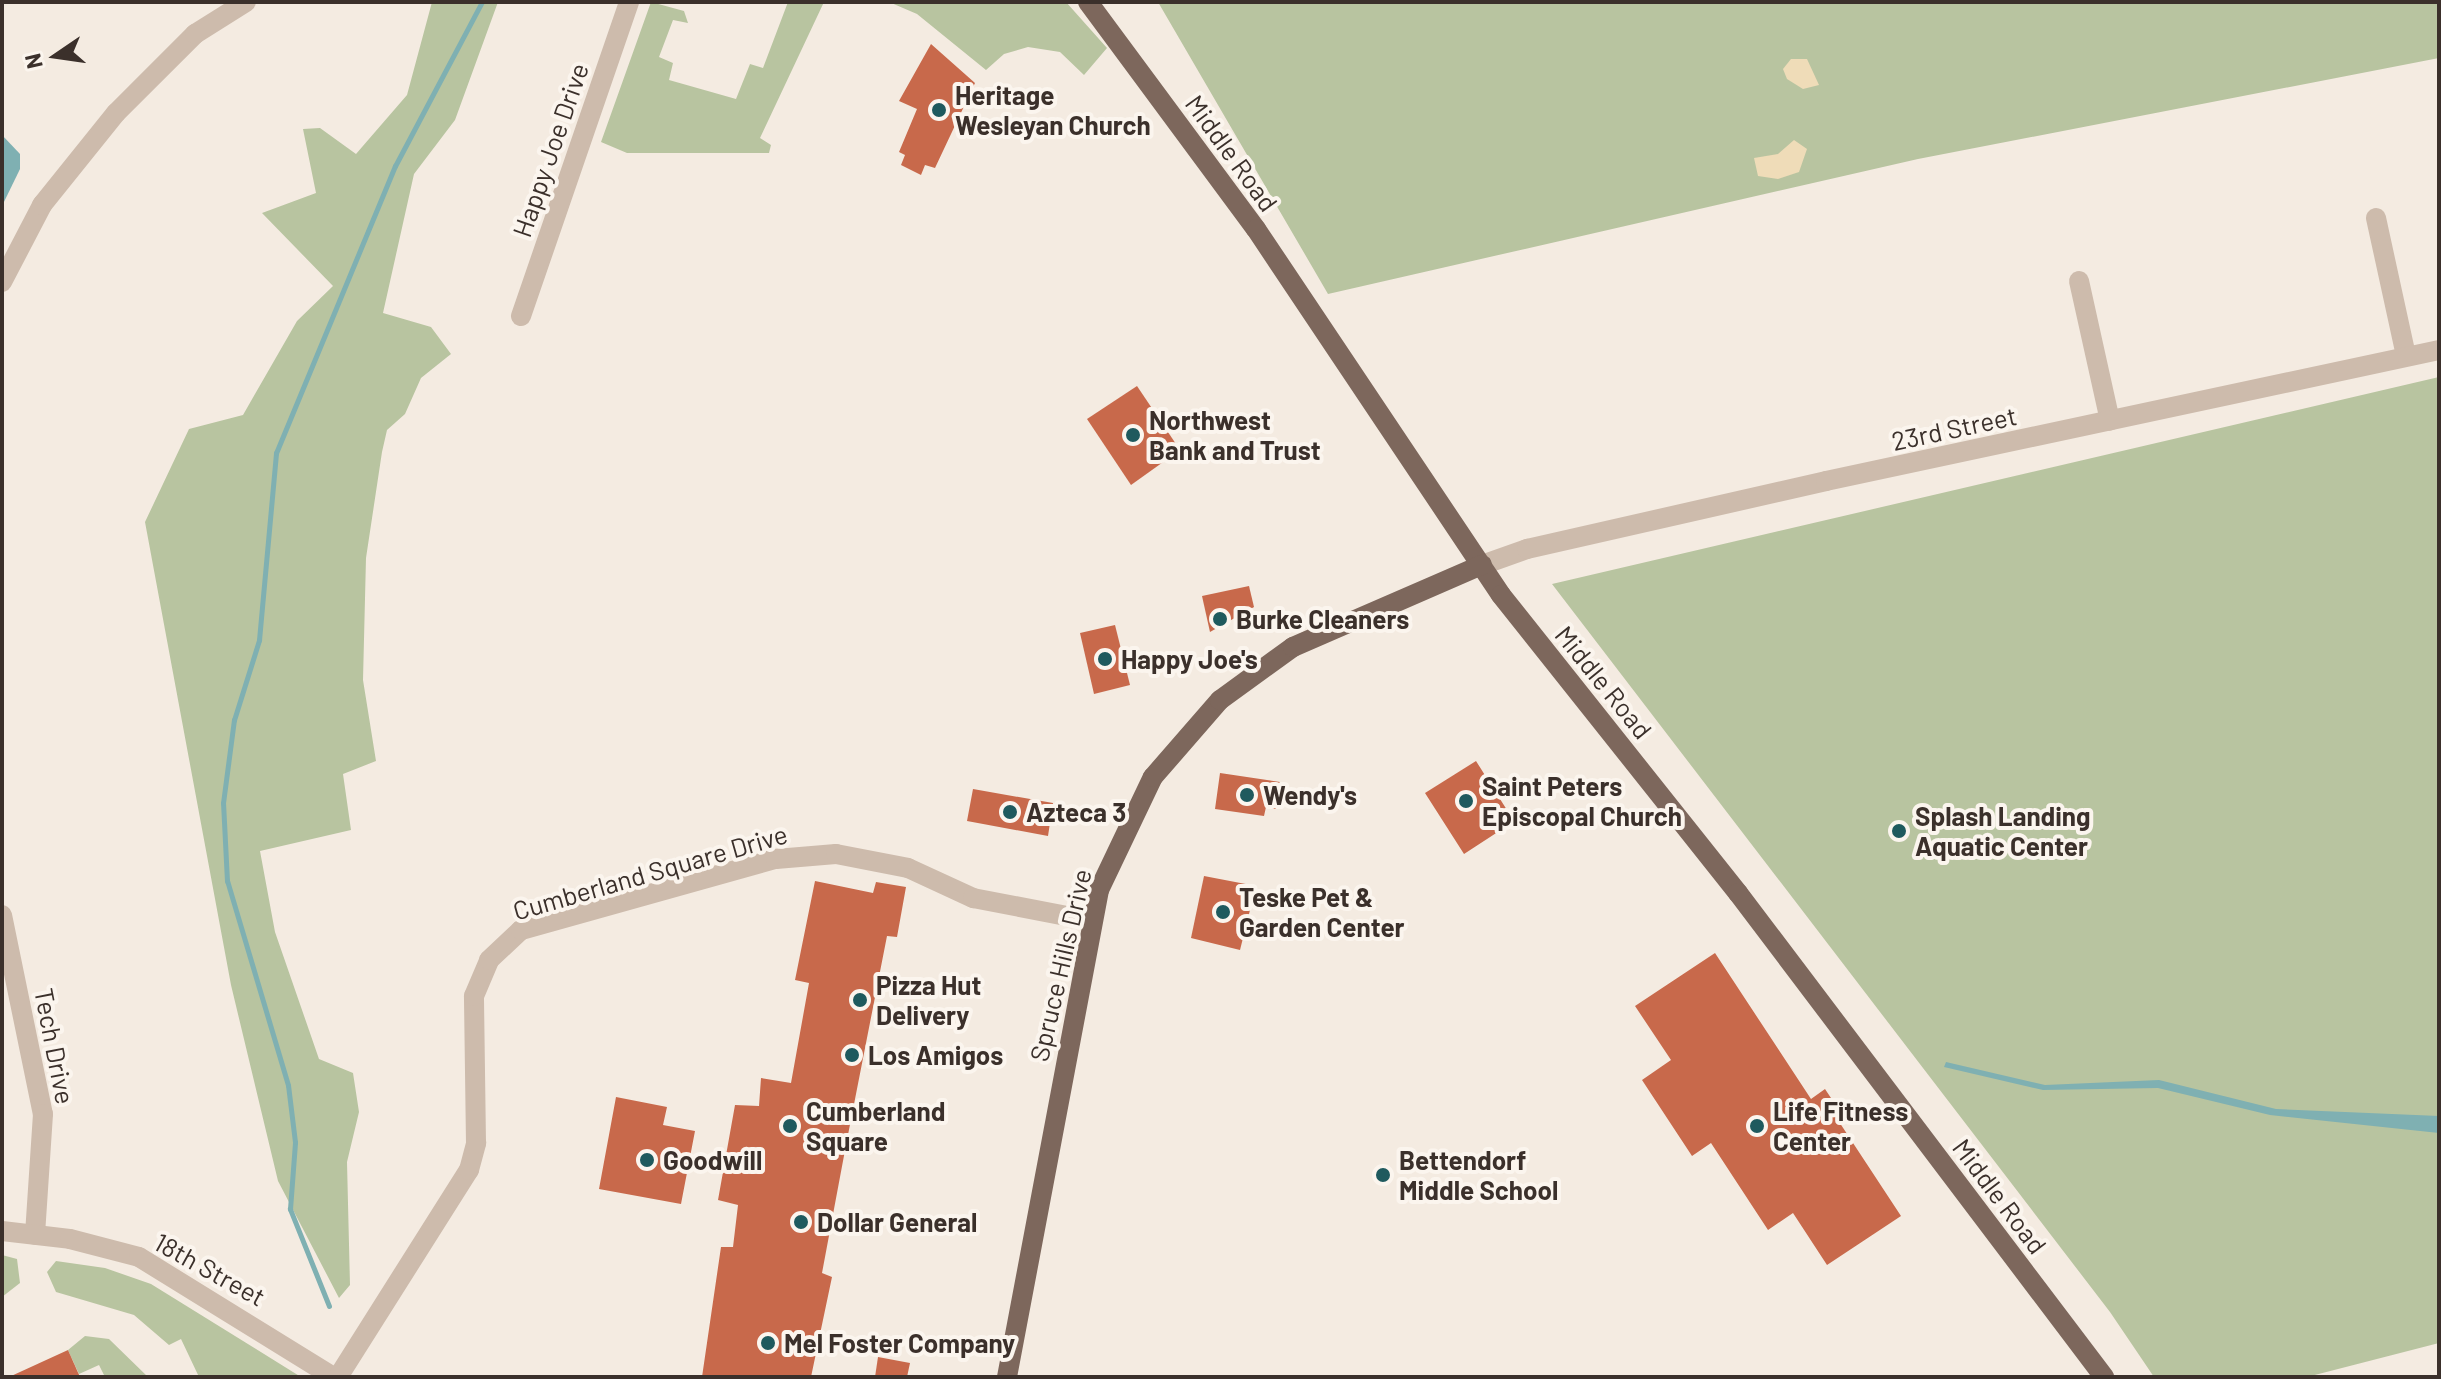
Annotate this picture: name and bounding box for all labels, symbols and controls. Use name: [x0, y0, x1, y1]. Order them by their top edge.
north arrow: [16, 16, 96, 96]
text: N: [18, 51, 47, 71]
street label: Happy Joe Drive: [506, 59, 594, 241]
place label: Heritage Wesleyan Church: [955, 79, 1151, 140]
street label: Middle Road: [1179, 89, 1285, 217]
marker: Heritage Wesleyan Church: [930, 101, 948, 119]
street label: 23rd Street: [1889, 400, 2019, 456]
place label: Northwest Bank and Trust: [1149, 404, 1321, 466]
marker: Northwest Bank and Trust: [1124, 426, 1142, 444]
place label: Burke Cleaners: [1236, 603, 1409, 635]
marker: Burke Cleaners: [1211, 610, 1229, 628]
street label: Middle Road: [1549, 619, 1659, 745]
place label: Happy Joe's: [1121, 643, 1258, 675]
marker: Happy Joe's: [1096, 650, 1114, 668]
place label: Saint Peters Episcopal Church: [1482, 770, 1682, 832]
place label: Wendy's: [1263, 779, 1357, 811]
marker: Wendy's: [1238, 786, 1256, 804]
marker: Saint Peters Episcopal Church: [1457, 792, 1475, 810]
place label: Azteca 3: [1026, 796, 1126, 828]
place label: Splash Landing Aquatic Center: [1915, 800, 2091, 862]
marker: Azteca 3: [1001, 803, 1019, 821]
street label: Cumberland Square Drive: [509, 818, 791, 926]
marker: Splash Landing Aquatic Center: [1890, 822, 1908, 840]
street label: Spruce Hills Drive: [1023, 866, 1097, 1064]
place label: Teske Pet & Garden Center: [1239, 881, 1405, 942]
marker: Teske Pet & Garden Center: [1214, 903, 1232, 921]
place label: Pizza Hut Delivery: [876, 969, 981, 1030]
street label: Tech Drive: [28, 985, 82, 1107]
marker: Pizza Hut Delivery: [851, 991, 869, 1009]
place label: Los Amigos: [868, 1039, 1003, 1071]
marker: Los Amigos: [843, 1046, 861, 1064]
place label: Cumberland Square: [806, 1095, 945, 1156]
place label: Life Fitness Center: [1773, 1095, 1908, 1156]
marker: Cumberland Square: [781, 1117, 799, 1135]
marker: Life Fitness Center: [1748, 1117, 1766, 1135]
street label: Middle Road: [1947, 1132, 2053, 1260]
place label: Goodwill: [663, 1144, 762, 1176]
place label: Bettendorf Middle School: [1399, 1144, 1558, 1206]
marker: Goodwill: [638, 1151, 656, 1169]
marker: Bettendorf Middle School: [1374, 1166, 1392, 1184]
place label: Dollar General: [817, 1206, 977, 1238]
marker: Dollar General: [792, 1213, 810, 1231]
street label: 18th Street: [149, 1226, 271, 1312]
place label: Mel Foster Company: [784, 1327, 1015, 1359]
marker: Mel Foster Company: [759, 1334, 777, 1352]

